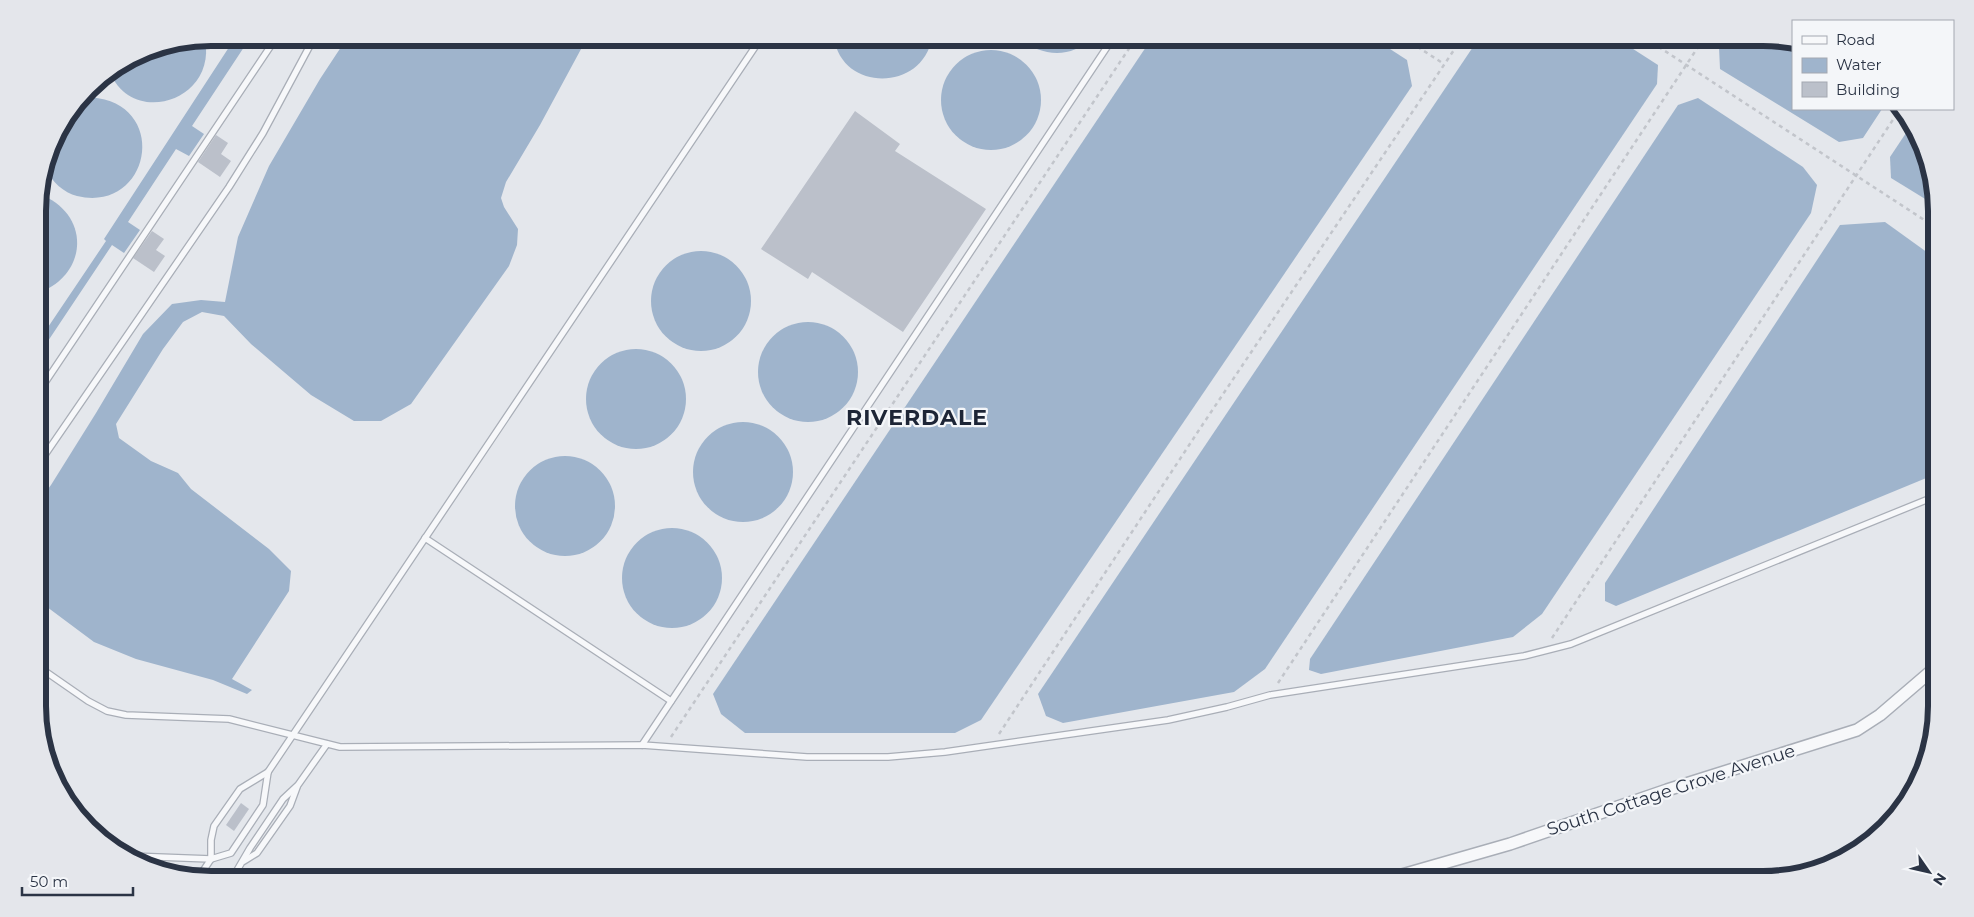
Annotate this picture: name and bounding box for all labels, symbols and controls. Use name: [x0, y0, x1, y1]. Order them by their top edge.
legend: [1792, 20, 1954, 110]
text: Road: [1836, 30, 1875, 49]
text: Water: [1836, 55, 1882, 74]
text: Building: [1836, 80, 1900, 99]
district label: RIVERDALE: [846, 404, 988, 431]
street label: South Cottage Grove Avenue: [1544, 739, 1798, 841]
north arrow: [1904, 847, 1954, 897]
scale bar: [22, 864, 134, 896]
text: N: [1929, 870, 1950, 889]
text: 50 m: [30, 872, 68, 891]

